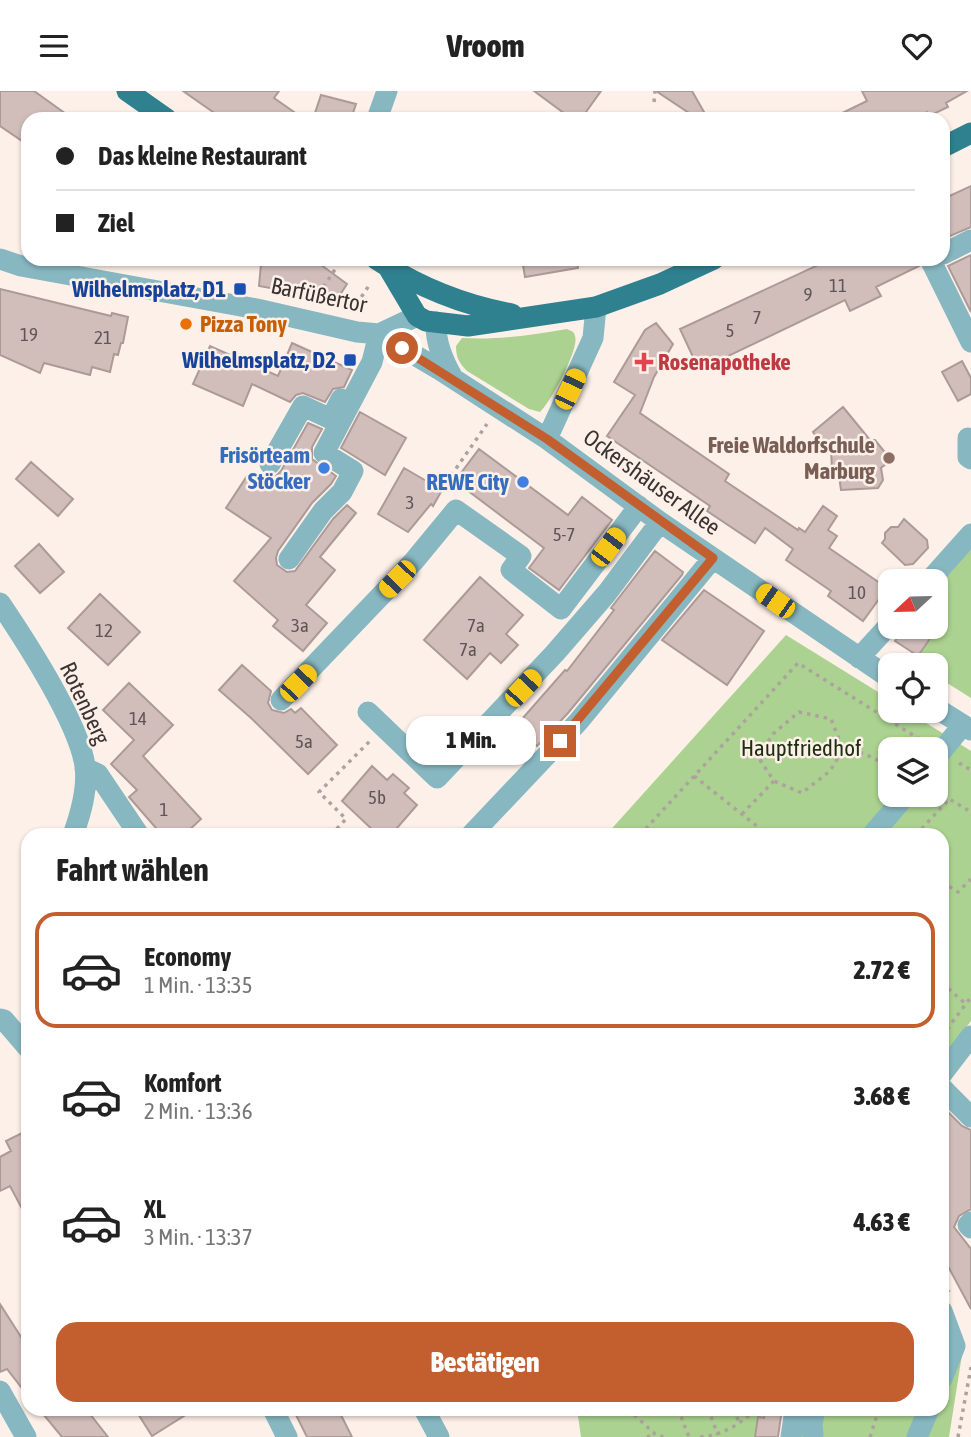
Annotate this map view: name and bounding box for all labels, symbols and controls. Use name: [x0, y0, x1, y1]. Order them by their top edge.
icon: menu: [35, 27, 73, 65]
text: Vroom: [446, 27, 525, 64]
icon: heart: [898, 27, 936, 65]
text: Das kleine Restaurant: [98, 141, 307, 171]
text: Ziel: [98, 208, 134, 238]
street label: Barfüßertor: [269, 272, 371, 318]
house number: 11: [829, 274, 847, 296]
place label: Wilhelmsplatz, D1: [71, 276, 226, 302]
marker: Wilhelmsplatz, D1: [232, 281, 248, 297]
house number: 9: [804, 283, 813, 305]
house number: 7: [753, 306, 761, 328]
place label: Pizza Tony: [200, 311, 287, 337]
marker: Pizza Tony: [178, 316, 194, 332]
house number: 5: [726, 319, 734, 341]
house number: 19: [20, 323, 38, 345]
house number: 21: [94, 326, 112, 348]
route start: [386, 332, 418, 364]
place label: Wilhelmsplatz, D2: [181, 347, 336, 373]
place label: Rosenapotheke: [658, 349, 791, 375]
marker: Wilhelmsplatz, D2: [342, 352, 358, 368]
marker: Rosenapotheke: [636, 354, 652, 370]
car: [552, 366, 589, 412]
street label: Ockershäuser Allee: [579, 424, 725, 540]
place label: Freie Waldorfschule Marburg: [708, 432, 875, 484]
place label: Frisörteam Stöcker: [220, 442, 311, 494]
marker: Freie Waldorfschule Marburg: [881, 450, 897, 466]
marker: Frisörteam Stöcker: [316, 460, 332, 476]
place label: REWE City: [426, 469, 510, 495]
marker: REWE City: [515, 474, 531, 490]
house number: 3: [406, 491, 414, 513]
house number: 5-7: [553, 523, 575, 545]
car: [587, 524, 630, 570]
car: [375, 557, 420, 601]
north arrow: [878, 569, 948, 639]
map controls: [878, 569, 948, 807]
car: [752, 580, 799, 622]
house number: 10: [848, 581, 866, 603]
house number: 3a: [291, 614, 309, 636]
house number: 7a: [467, 614, 485, 636]
house number: 12: [95, 619, 113, 641]
house number: 7a: [459, 638, 477, 660]
button: locate: [878, 653, 948, 723]
street label: Rotenberg: [55, 658, 115, 748]
car: [276, 661, 321, 705]
car: [501, 665, 546, 711]
house number: 14: [129, 707, 147, 729]
callout: 1 Min.: [406, 717, 536, 765]
route end: [544, 725, 576, 757]
text: 1 Min.: [446, 727, 496, 753]
house number: 5a: [295, 730, 313, 752]
park label: Hauptfriedhof: [741, 735, 861, 761]
button: layers: [878, 737, 948, 807]
house number: 5b: [368, 786, 386, 808]
house number: 1: [160, 798, 168, 820]
text: Fahrt wählen: [56, 851, 209, 888]
icon: car: [60, 939, 123, 1002]
text: Economy: [144, 942, 231, 972]
text: 2.72 €: [853, 955, 910, 985]
text: 1 Min. · 13:35: [144, 972, 252, 998]
icon: car: [60, 1065, 123, 1128]
text: Komfort: [144, 1068, 221, 1098]
text: 3.68 €: [853, 1081, 910, 1111]
text: 2 Min. · 13:36: [144, 1098, 252, 1124]
icon: car: [60, 1191, 123, 1254]
text: XL: [144, 1194, 166, 1224]
text: 4.63 €: [853, 1207, 910, 1237]
text: 3 Min. · 13:37: [144, 1224, 252, 1250]
button: Bestätigen: [56, 1322, 914, 1402]

